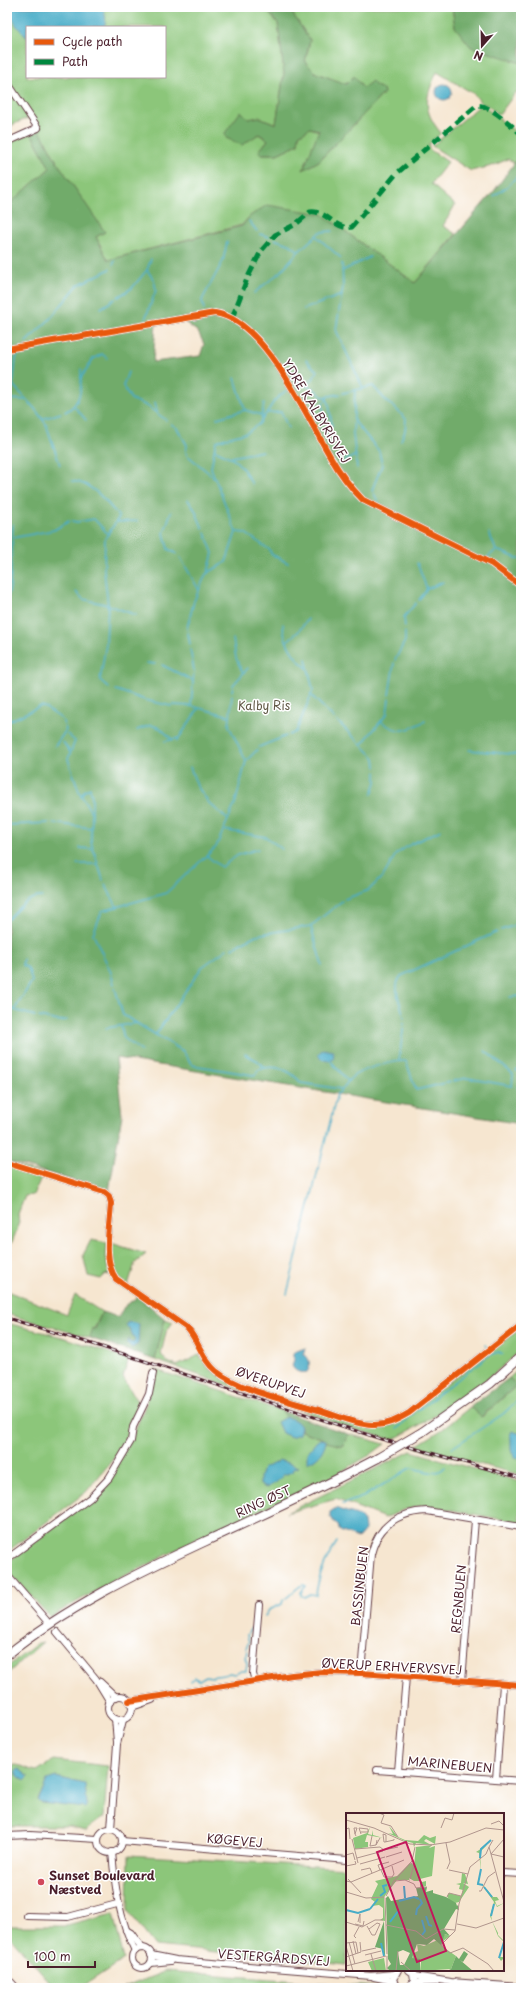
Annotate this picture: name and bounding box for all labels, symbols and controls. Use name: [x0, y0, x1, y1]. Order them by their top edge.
legend: [26, 26, 166, 78]
north arrow: [462, 26, 502, 66]
text: Cycle path: [62, 32, 123, 50]
text: N: [471, 46, 485, 65]
text: Path: [62, 52, 88, 70]
street label: YDRE KALBYRISVEJ: [279, 355, 355, 467]
park label: Kalby Ris: [238, 696, 291, 714]
street label: ØVERUPVEJ: [233, 1361, 308, 1402]
street label: RING ØST: [232, 1480, 294, 1522]
street label: BASSINBUEN: [346, 1545, 372, 1627]
street label: REGNBUEN: [446, 1564, 470, 1634]
street label: ØVERUP ERHVERVSVEJ: [321, 1653, 463, 1679]
street label: MARINEBUEN: [407, 1751, 493, 1777]
inset map: [346, 1813, 504, 1971]
street label: KØGEVEJ: [206, 1829, 264, 1851]
place label: Sunset Boulevard Næstved: [49, 1866, 155, 1898]
marker: Sunset Boulevard Næstved: [36, 1877, 46, 1887]
scale bar: [28, 1943, 95, 1969]
street label: VESTERGÅRDSVEJ: [217, 1944, 331, 1970]
text: 100 m: [34, 1947, 71, 1965]

